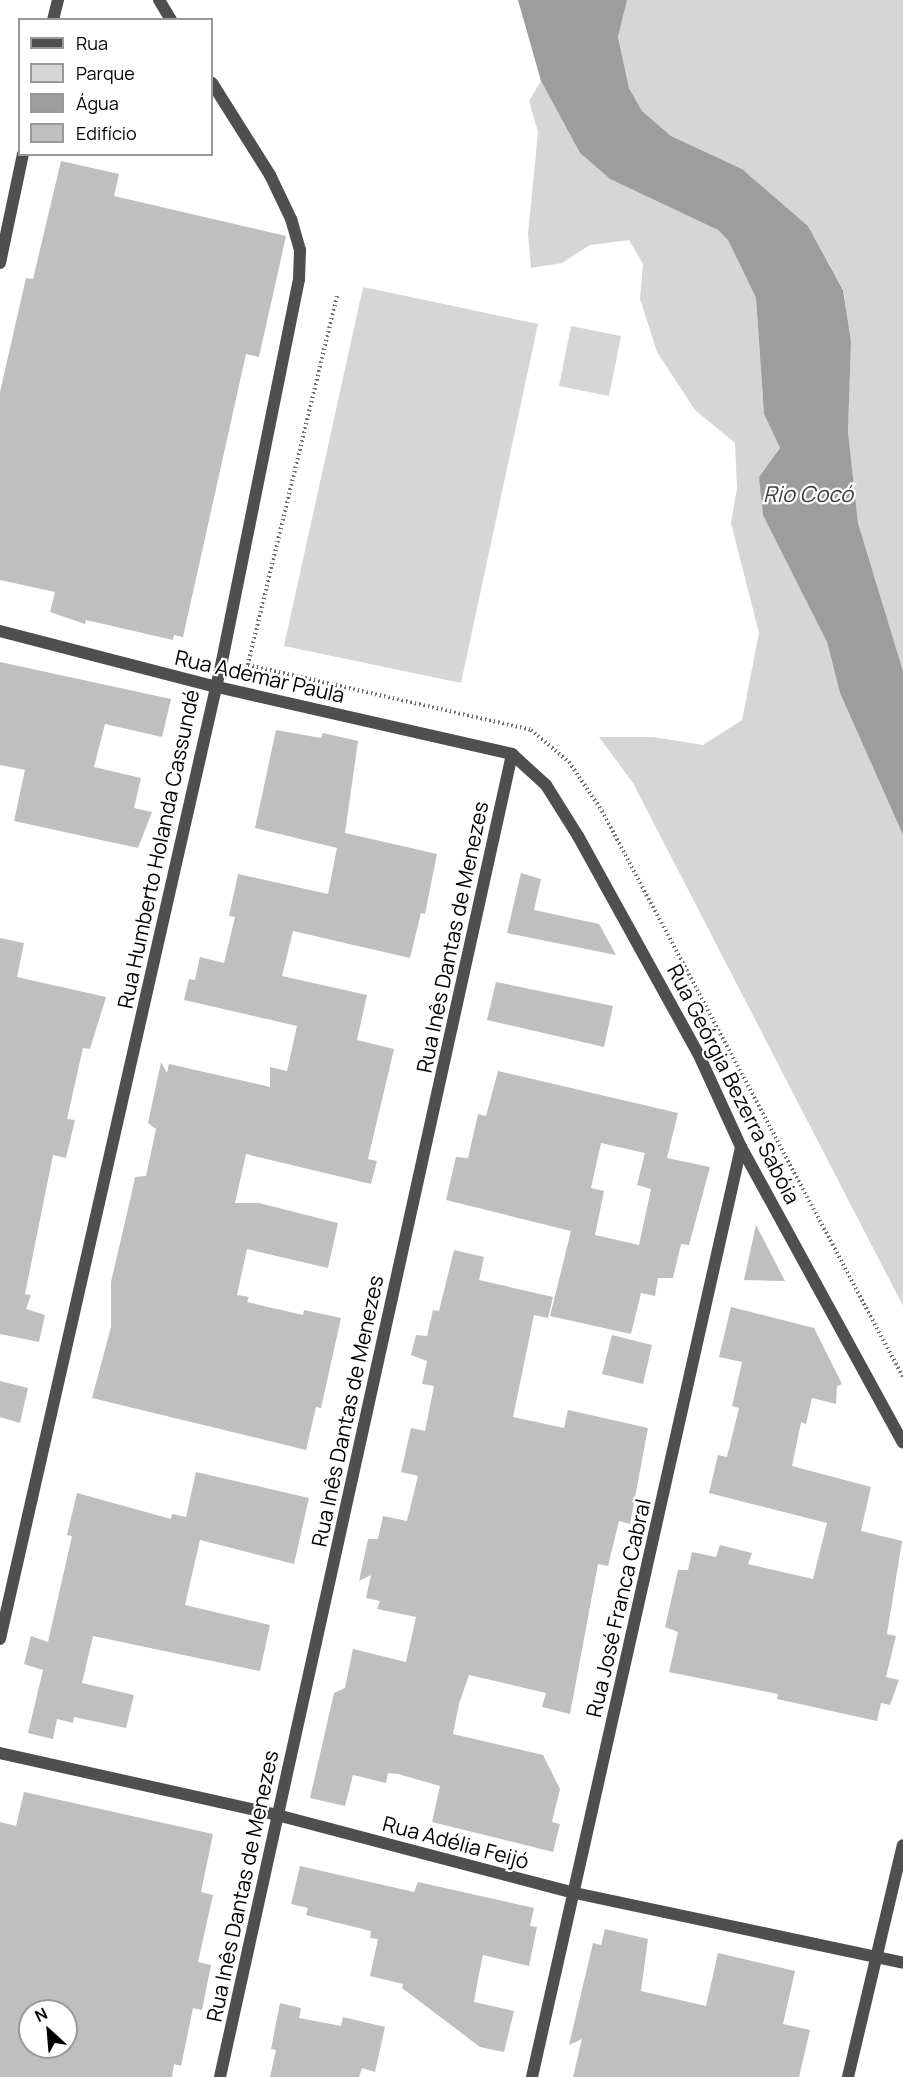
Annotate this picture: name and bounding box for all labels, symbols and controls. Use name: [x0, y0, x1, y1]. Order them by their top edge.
legend: [18, 18, 213, 156]
text: Rua: [76, 31, 108, 55]
text: Parque: [76, 61, 135, 85]
text: Água: [76, 91, 119, 115]
text: Edifício: [76, 121, 137, 145]
water label: Rio Cocó: [763, 482, 853, 508]
street label: Rua Ademar Paula: [173, 644, 347, 708]
street label: Rua Humberto Holanda Cassundé: [112, 687, 204, 1011]
street label: Rua Inês Dantas de Menezes: [411, 799, 493, 1075]
street label: Rua Geórgia Bezerra Sabóia: [662, 960, 806, 1208]
street label: Rua Inês Dantas de Menezes: [306, 1273, 388, 1549]
street label: Rua José Franca Cabral: [581, 1496, 655, 1720]
street label: Rua Inês Dantas de Menezes: [201, 1748, 283, 2024]
street label: Rua Adélia Feijó: [380, 1810, 532, 1874]
north arrow: [18, 1999, 78, 2059]
text: N: [31, 2002, 51, 2027]

